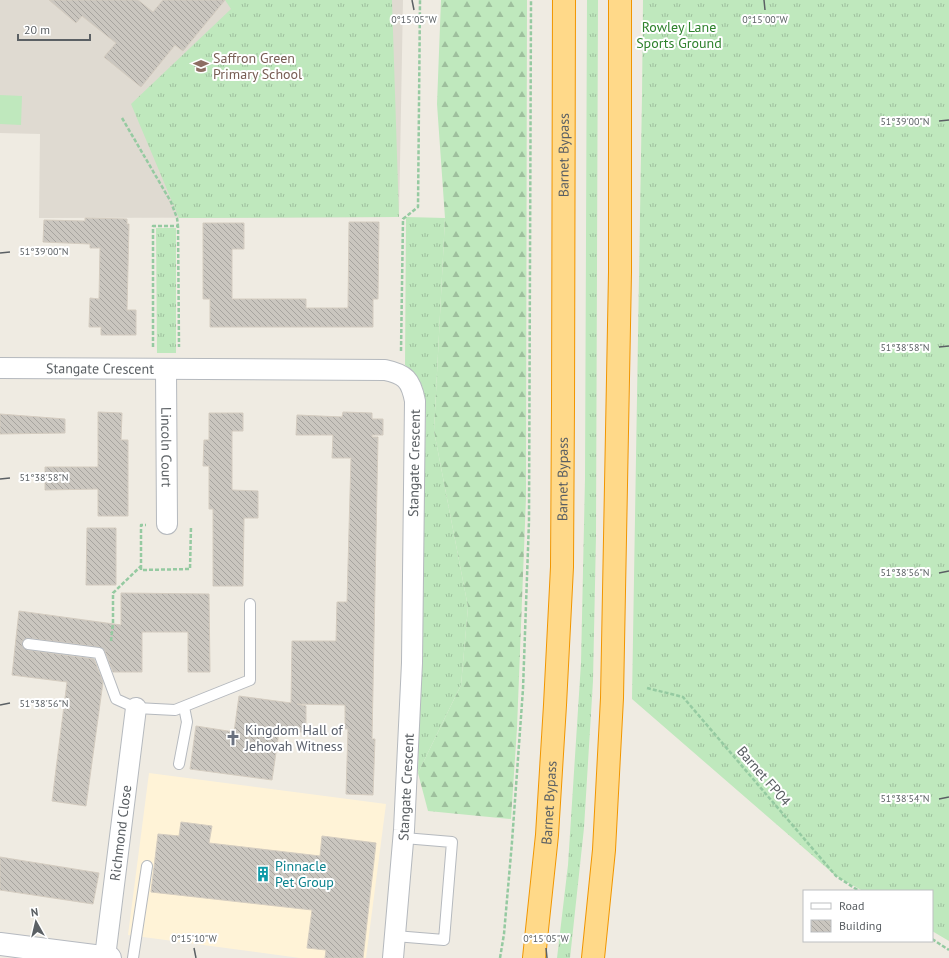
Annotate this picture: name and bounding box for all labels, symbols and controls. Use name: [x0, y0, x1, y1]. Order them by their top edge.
text: 0°15'05"W: [391, 13, 438, 26]
text: 0°15'00"W: [742, 13, 789, 26]
scale bar: [18, 16, 90, 42]
park label: Rowley Lane Sports Ground: [636, 18, 722, 52]
text: 20 m: [24, 22, 50, 37]
place label: Saffron Green Primary School: [213, 49, 302, 83]
school or university icon: Saffron Green Primary School: [192, 57, 210, 75]
street label: Barnet Bypass: [555, 113, 573, 197]
text: 51°39'00"N: [880, 115, 930, 128]
text: 51°39'00"N: [19, 245, 69, 258]
text: 51°38'58"N: [880, 341, 930, 354]
street label: Stangate Crescent: [46, 359, 154, 378]
street label: Lincoln Court: [157, 407, 176, 487]
street label: Stangate Crescent: [404, 409, 424, 517]
street label: Barnet Bypass: [553, 437, 572, 521]
text: 51°38'58"N: [19, 471, 69, 484]
text: 51°38'56"N: [880, 566, 930, 579]
text: 51°38'56"N: [19, 697, 69, 710]
place label: Kingdom Hall of Jehovah Witness: [244, 721, 343, 755]
church icon: Kingdom Hall of Jehovah Witness: [224, 729, 242, 747]
street label: Stangate Crescent: [394, 732, 418, 841]
street label: Barnet FP04: [733, 742, 795, 810]
street label: Barnet Bypass: [537, 760, 561, 846]
street label: Richmond Close: [106, 784, 135, 882]
text: 51°38'54"N: [880, 792, 930, 805]
place label: Pinnacle Pet Group: [275, 857, 334, 891]
building icon: Pinnacle Pet Group: [254, 865, 272, 883]
legend: [803, 890, 933, 942]
text: Road: [839, 898, 864, 913]
north arrow: [16, 902, 56, 942]
text: N: [30, 905, 39, 920]
text: Building: [839, 918, 882, 933]
text: 0°15'10"W: [171, 932, 218, 945]
text: 0°15'05"W: [523, 932, 570, 945]

